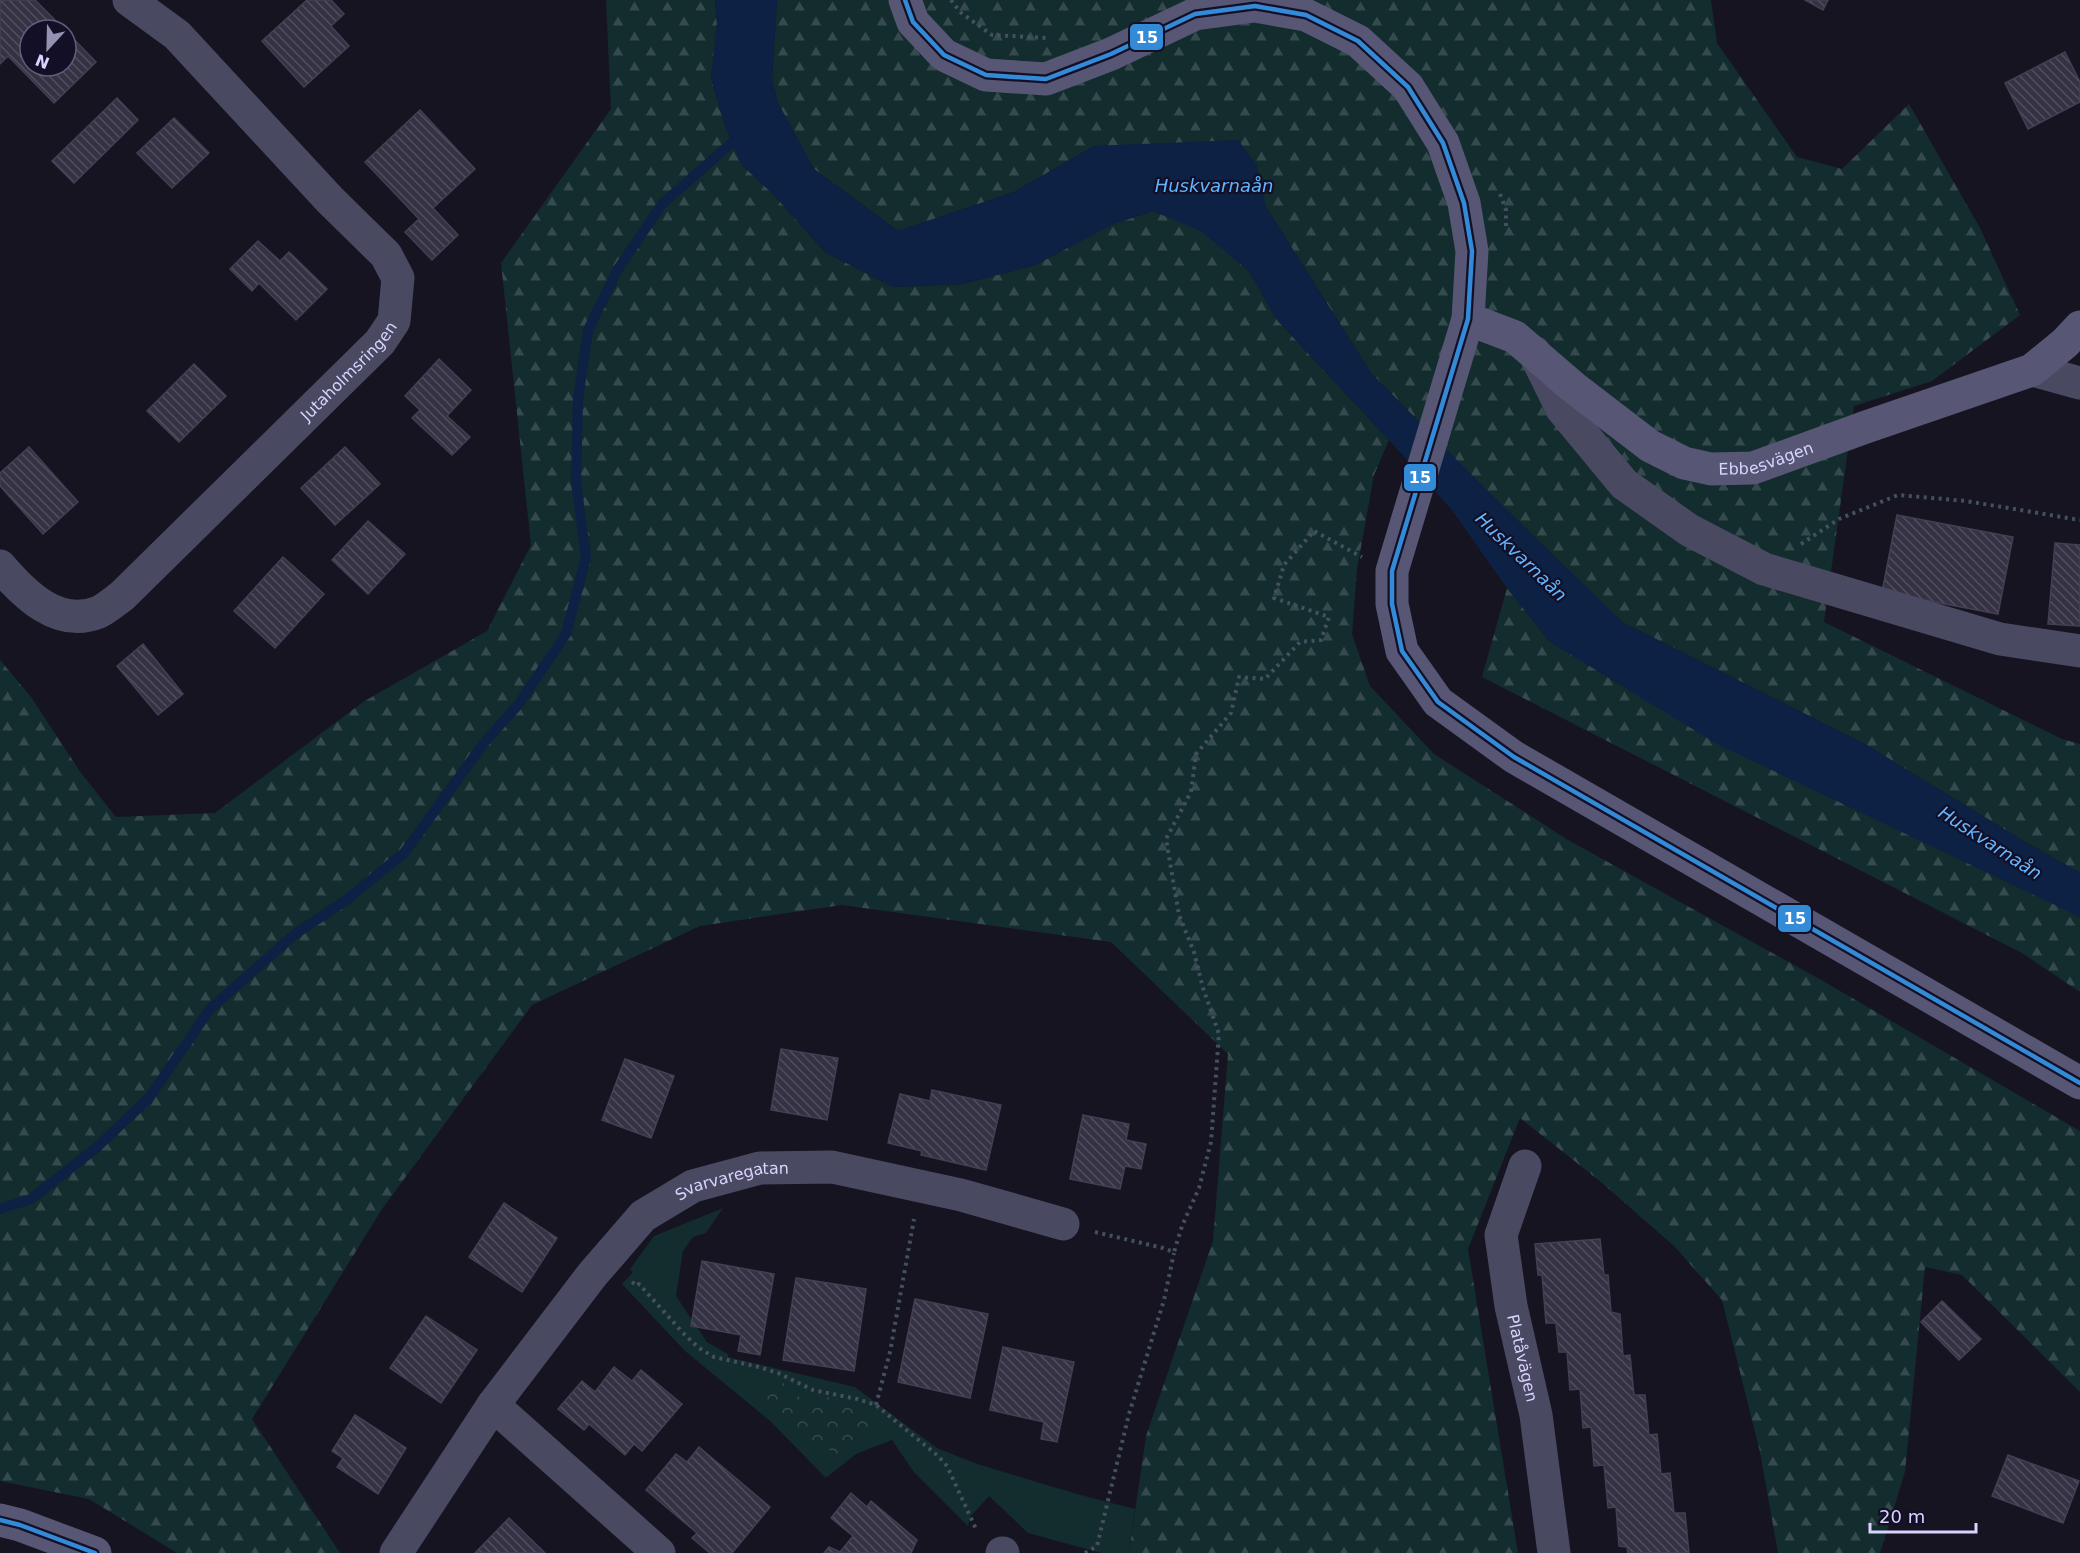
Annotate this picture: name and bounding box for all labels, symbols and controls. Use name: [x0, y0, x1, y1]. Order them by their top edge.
north arrow: [18, 18, 78, 78]
line badge: 15: [1129, 23, 1164, 51]
text: 15: [1136, 28, 1158, 47]
text: N: [33, 50, 52, 73]
water label: Huskvarnaån: [1155, 175, 1273, 196]
street label: Jutaholmsringen: [296, 318, 401, 425]
street label: Ebbesvägen: [1718, 438, 1816, 479]
line badge: 15: [1403, 463, 1437, 492]
text: 15: [1409, 468, 1431, 487]
water label: Huskvarnaån: [1471, 508, 1571, 605]
water label: Huskvarnaån: [1935, 801, 2046, 884]
line badge: 15: [1777, 904, 1812, 933]
text: 15: [1784, 909, 1806, 928]
street label: Svarvaregatan: [672, 1159, 789, 1205]
street label: Platåvägen: [1503, 1312, 1542, 1404]
scale bar: [1870, 1496, 1976, 1534]
text: 20 m: [1879, 1506, 1925, 1527]

